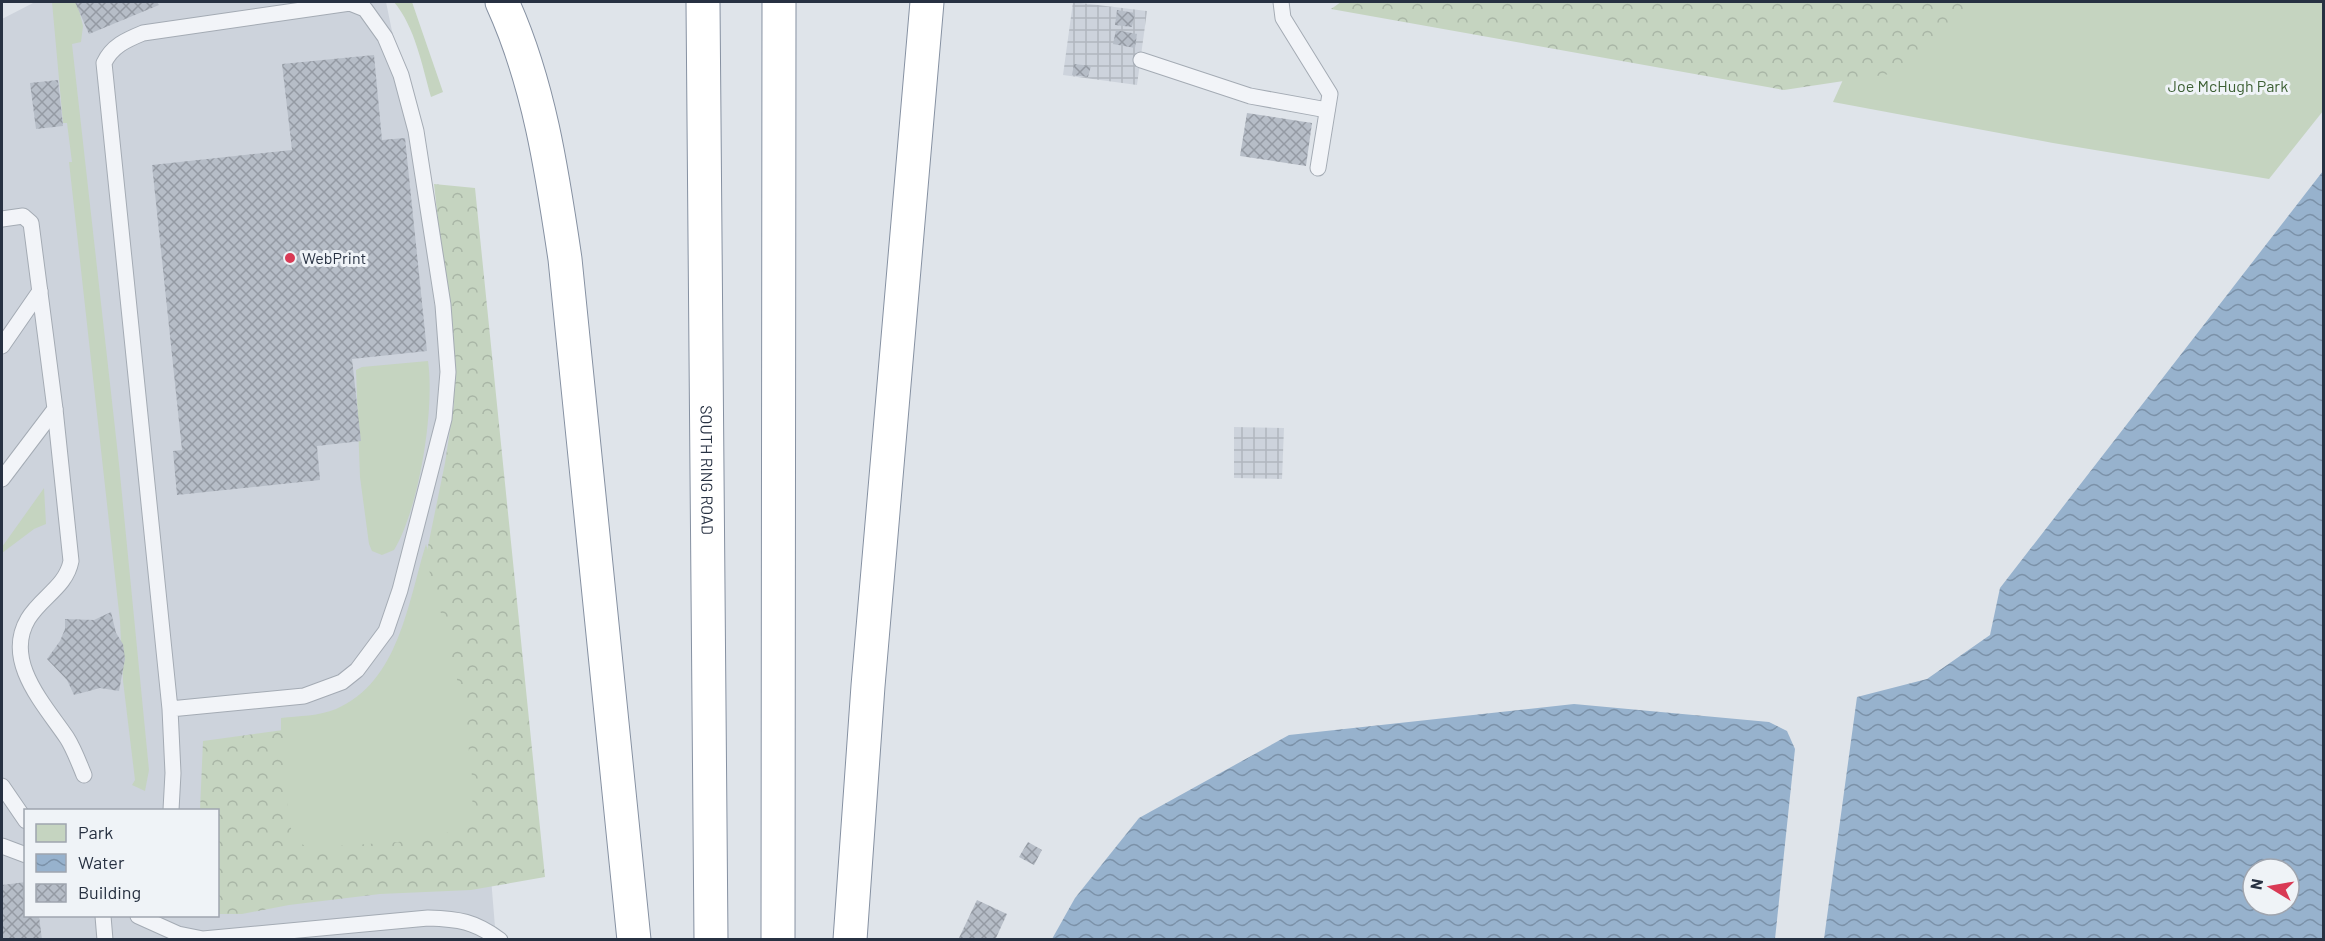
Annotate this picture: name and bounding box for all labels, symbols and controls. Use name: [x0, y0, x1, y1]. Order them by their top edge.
park label: Joe McHugh Park: [2168, 76, 2288, 95]
place label: WebPrint: [302, 248, 366, 267]
marker: WebPrint: [283, 251, 297, 265]
street label: SOUTH RING ROAD: [697, 405, 718, 535]
legend: [24, 809, 219, 917]
text: Park: [78, 821, 113, 843]
text: Water: [78, 851, 125, 873]
north arrow: [2241, 857, 2301, 917]
text: N: [2245, 877, 2266, 891]
text: Building: [78, 881, 141, 903]

